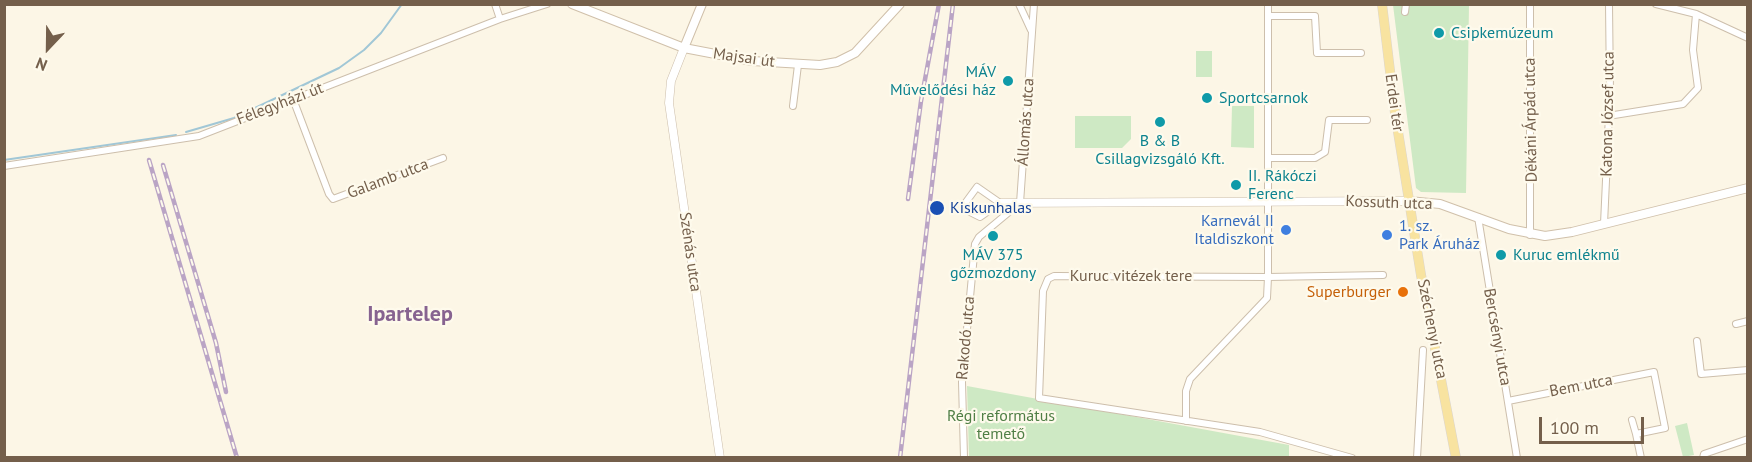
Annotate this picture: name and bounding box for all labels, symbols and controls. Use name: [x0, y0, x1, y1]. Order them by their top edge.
north arrow: [18, 18, 78, 78]
place label: Csipkemúzeum: [1451, 23, 1553, 43]
marker: Csipkemúzeum: [1432, 26, 1446, 40]
street label: Majsai út: [712, 44, 776, 72]
street label: Katona József utca: [1597, 51, 1619, 177]
text: N: [33, 53, 50, 76]
street label: Dékáni Árpád utca: [1520, 57, 1542, 183]
place label: MÁV Művelődési ház: [890, 62, 996, 100]
street label: Erdei tér: [1380, 73, 1408, 133]
marker: MÁV Művelődési ház: [1001, 74, 1015, 88]
street label: Állomás utca: [1013, 77, 1039, 167]
street label: Félegyházi út: [234, 79, 326, 129]
place label: Sportcsarnok: [1219, 88, 1308, 108]
marker: Sportcsarnok: [1200, 91, 1214, 105]
marker: B & B Csillagvizsgáló Kft.: [1153, 115, 1167, 129]
place label: B & B Csillagvizsgáló Kft.: [1095, 131, 1225, 169]
street label: Galamb utca: [345, 155, 431, 203]
place label: II. Rákóczi Ferenc: [1248, 166, 1317, 204]
marker: II. Rákóczi Ferenc: [1229, 178, 1243, 192]
street label: Kossuth utca: [1345, 192, 1433, 214]
place label: Kiskunhalas: [950, 198, 1032, 218]
marker: Kiskunhalas: [928, 199, 946, 217]
street label: Szénás utca: [675, 211, 705, 293]
place label: Karnevál II Italdiszkont: [1194, 211, 1274, 249]
place label: 1. sz. Park Áruház: [1399, 216, 1480, 254]
marker: Karnevál II Italdiszkont: [1279, 223, 1293, 237]
marker: 1. sz. Park Áruház: [1380, 228, 1394, 242]
marker: MÁV 375 gőzmozdony: [986, 229, 1000, 243]
place label: MÁV 375 gőzmozdony: [950, 245, 1036, 283]
place label: Kuruc emlékmű: [1513, 245, 1620, 265]
marker: Kuruc emlékmű: [1494, 248, 1508, 262]
street label: Kuruc vitézek tere: [1070, 266, 1192, 286]
street label: Széchenyi utca: [1413, 277, 1451, 381]
place label: Superburger: [1307, 282, 1391, 302]
marker: Superburger: [1396, 285, 1410, 299]
street label: Bercsényi utca: [1479, 287, 1515, 387]
street label: Rakodó utca: [953, 295, 979, 381]
district label: Ipartelep: [367, 302, 453, 328]
street label: Bem utca: [1548, 370, 1614, 402]
scale bar: [1542, 405, 1647, 443]
park label: Régi református temető: [947, 406, 1055, 444]
text: 100 m: [1550, 416, 1599, 439]

